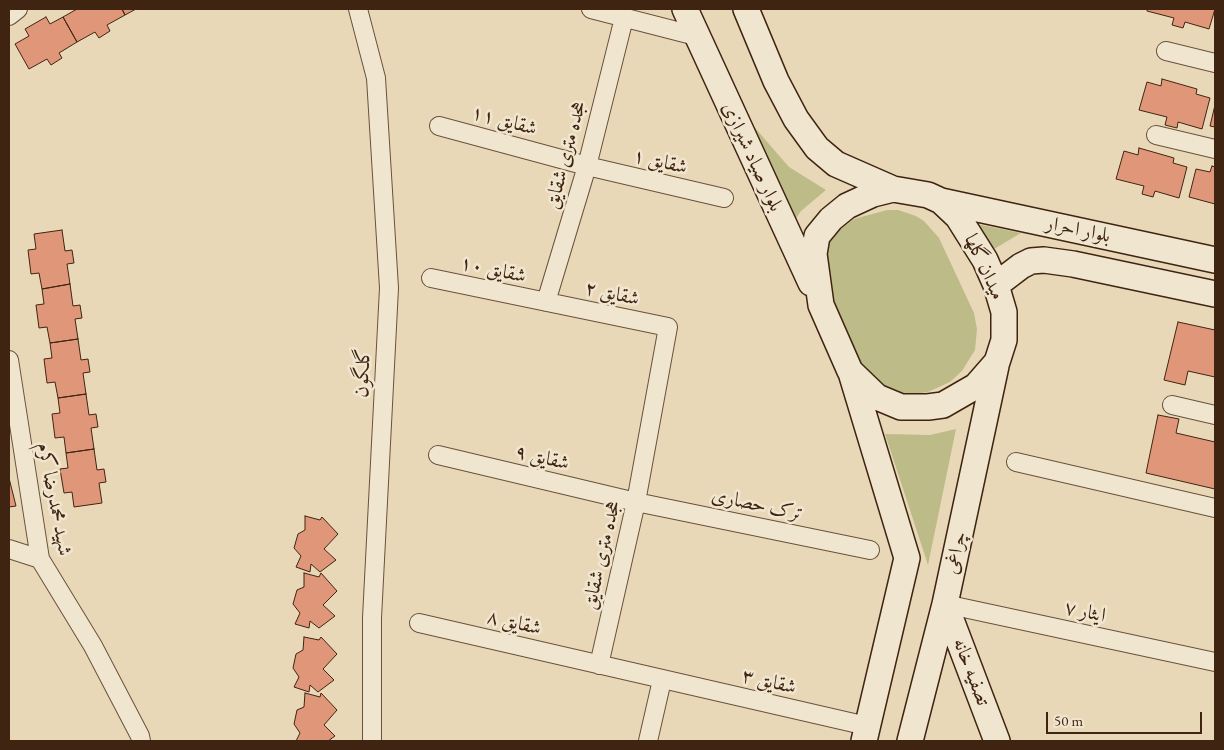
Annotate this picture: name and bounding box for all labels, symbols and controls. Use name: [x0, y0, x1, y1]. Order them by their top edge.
street label: هجده متری شقایق: [540, 98, 592, 212]
street label: بلوار صیاد شیرازی: [716, 98, 788, 216]
street label: شقایق ۱۱: [469, 101, 539, 141]
street label: شقایق ۱: [630, 144, 690, 180]
street label: بلوار احرار: [1043, 211, 1113, 249]
street label: میدان گلها: [958, 230, 1010, 304]
street label: شقایق ۱۰: [458, 251, 528, 289]
street label: ۲ شقایق: [583, 277, 641, 311]
street label: گلگون: [350, 348, 376, 398]
street label: شهید محمدرضا کرم: [31, 440, 77, 558]
street label: شقایق ۹: [512, 440, 572, 476]
street label: ترک حصاری: [709, 484, 805, 526]
street label: هجده متری شقایق: [578, 498, 626, 612]
street label: چراغی: [940, 529, 972, 577]
street label: ایثار ۷: [1062, 596, 1108, 628]
street label: شقایق ۸: [484, 605, 544, 641]
street label: تصفیه خانه: [947, 635, 995, 709]
street label: شقایق ۳: [739, 664, 799, 700]
scale bar: [1049, 702, 1205, 734]
text: 50 m: [1054, 711, 1083, 730]

